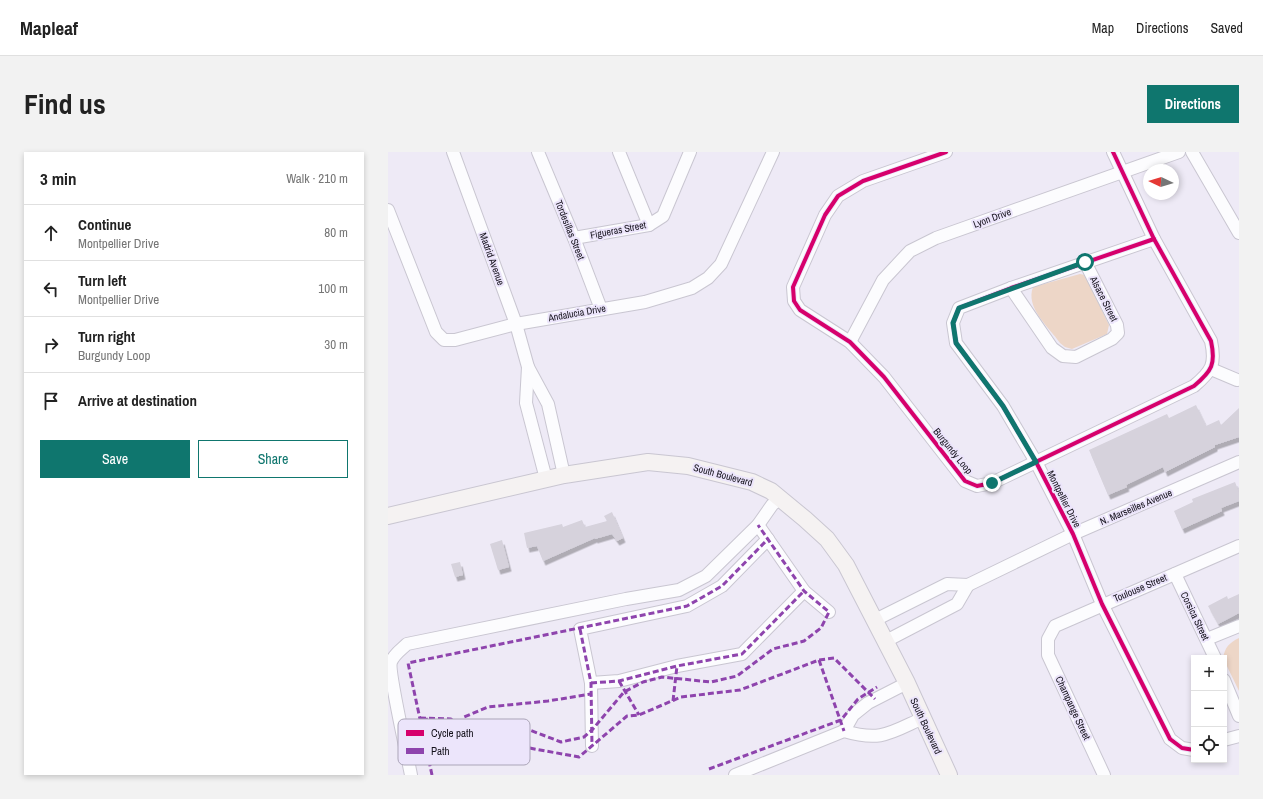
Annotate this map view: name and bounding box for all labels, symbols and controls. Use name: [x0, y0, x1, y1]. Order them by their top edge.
text: Mapleaf: [20, 15, 78, 41]
text: Map: [1092, 19, 1114, 37]
text: Directions: [1136, 19, 1188, 37]
text: Saved: [1210, 19, 1243, 37]
text: Find us: [24, 85, 106, 123]
button: Directions: [1147, 85, 1239, 123]
north arrow: [1143, 164, 1179, 200]
text: 3 min: [40, 167, 76, 190]
text: Walk · 210 m: [286, 170, 348, 187]
street label: Tordesillas Street: [552, 198, 588, 262]
street label: Lyon Drive: [971, 205, 1013, 231]
text: Continue: [78, 214, 131, 235]
street label: Figueras Street: [589, 218, 648, 242]
icon: ahead: [40, 222, 62, 244]
text: 80 m: [324, 224, 348, 241]
street label: Madrid Avenue: [476, 231, 508, 287]
text: Montpellier Drive: [78, 235, 159, 252]
route start: [1076, 253, 1094, 271]
text: Turn left: [78, 270, 126, 291]
street label: Alsace Street: [1087, 273, 1121, 324]
icon: left: [40, 278, 62, 300]
text: 100 m: [318, 280, 348, 297]
text: Montpellier Drive: [78, 291, 159, 308]
street label: Andalucia Drive: [546, 301, 607, 325]
text: Turn right: [78, 326, 135, 347]
icon: right: [40, 334, 62, 356]
text: 30 m: [324, 336, 348, 353]
text: Burgundy Loop: [78, 347, 150, 364]
icon: arrive: [40, 390, 62, 412]
text: Arrive at destination: [78, 390, 197, 411]
street label: Burgundy Loop: [930, 425, 976, 477]
button: Save: [40, 440, 190, 478]
button: Share: [198, 440, 348, 478]
street label: South Boulevard: [692, 461, 754, 489]
street label: Montpellier Drive: [1044, 468, 1084, 530]
route end: [983, 474, 1001, 492]
street label: N. Marseilles Avenue: [1098, 486, 1175, 528]
street label: Toulouse Street: [1111, 571, 1169, 605]
street label: Corsica Street: [1178, 590, 1213, 643]
map controls: [1191, 655, 1227, 763]
button: +: [1191, 655, 1227, 691]
street label: Champange Street: [1053, 674, 1094, 743]
button: −: [1191, 691, 1227, 727]
street label: South Boulevard: [907, 696, 945, 756]
legend: [398, 719, 530, 765]
text: Cycle path: [431, 726, 474, 740]
button: locate: [1191, 727, 1227, 763]
text: Path: [431, 744, 450, 758]

